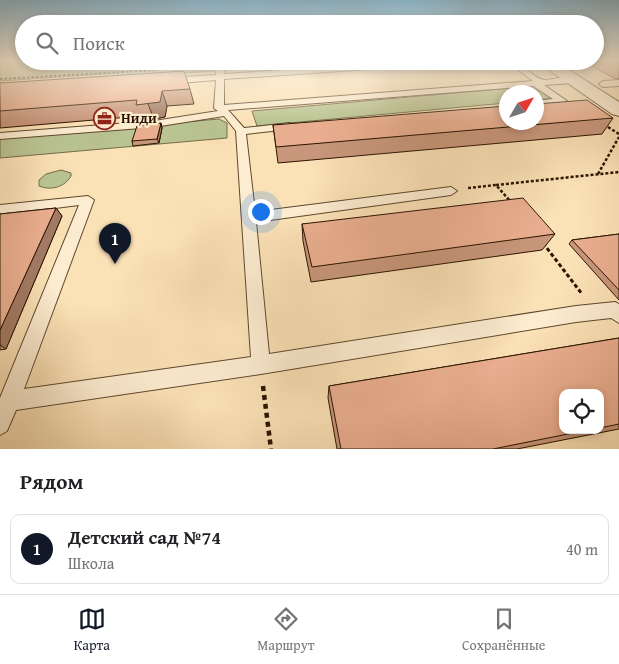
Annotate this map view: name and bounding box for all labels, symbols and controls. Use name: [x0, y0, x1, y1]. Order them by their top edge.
search box: [15, 15, 604, 70]
icon: search: [33, 29, 61, 57]
text: Поиск: [73, 29, 125, 57]
north arrow: [499, 85, 544, 130]
office icon: Ниди: [93, 106, 117, 130]
place label: Ниди: [121, 108, 157, 128]
your location: [248, 199, 274, 225]
pin: 1: [99, 223, 131, 264]
map controls: [559, 389, 604, 434]
button: locate: [559, 389, 604, 434]
text: Рядом: [20, 466, 83, 497]
text: Детский сад №74: [68, 523, 221, 551]
text: 1: [33, 537, 41, 561]
text: 40 m: [566, 537, 598, 561]
text: Школа: [68, 551, 114, 575]
tab: Карта: [74, 605, 110, 655]
tab: Маршрут: [257, 605, 315, 655]
tab: Сохранённые: [462, 605, 545, 655]

